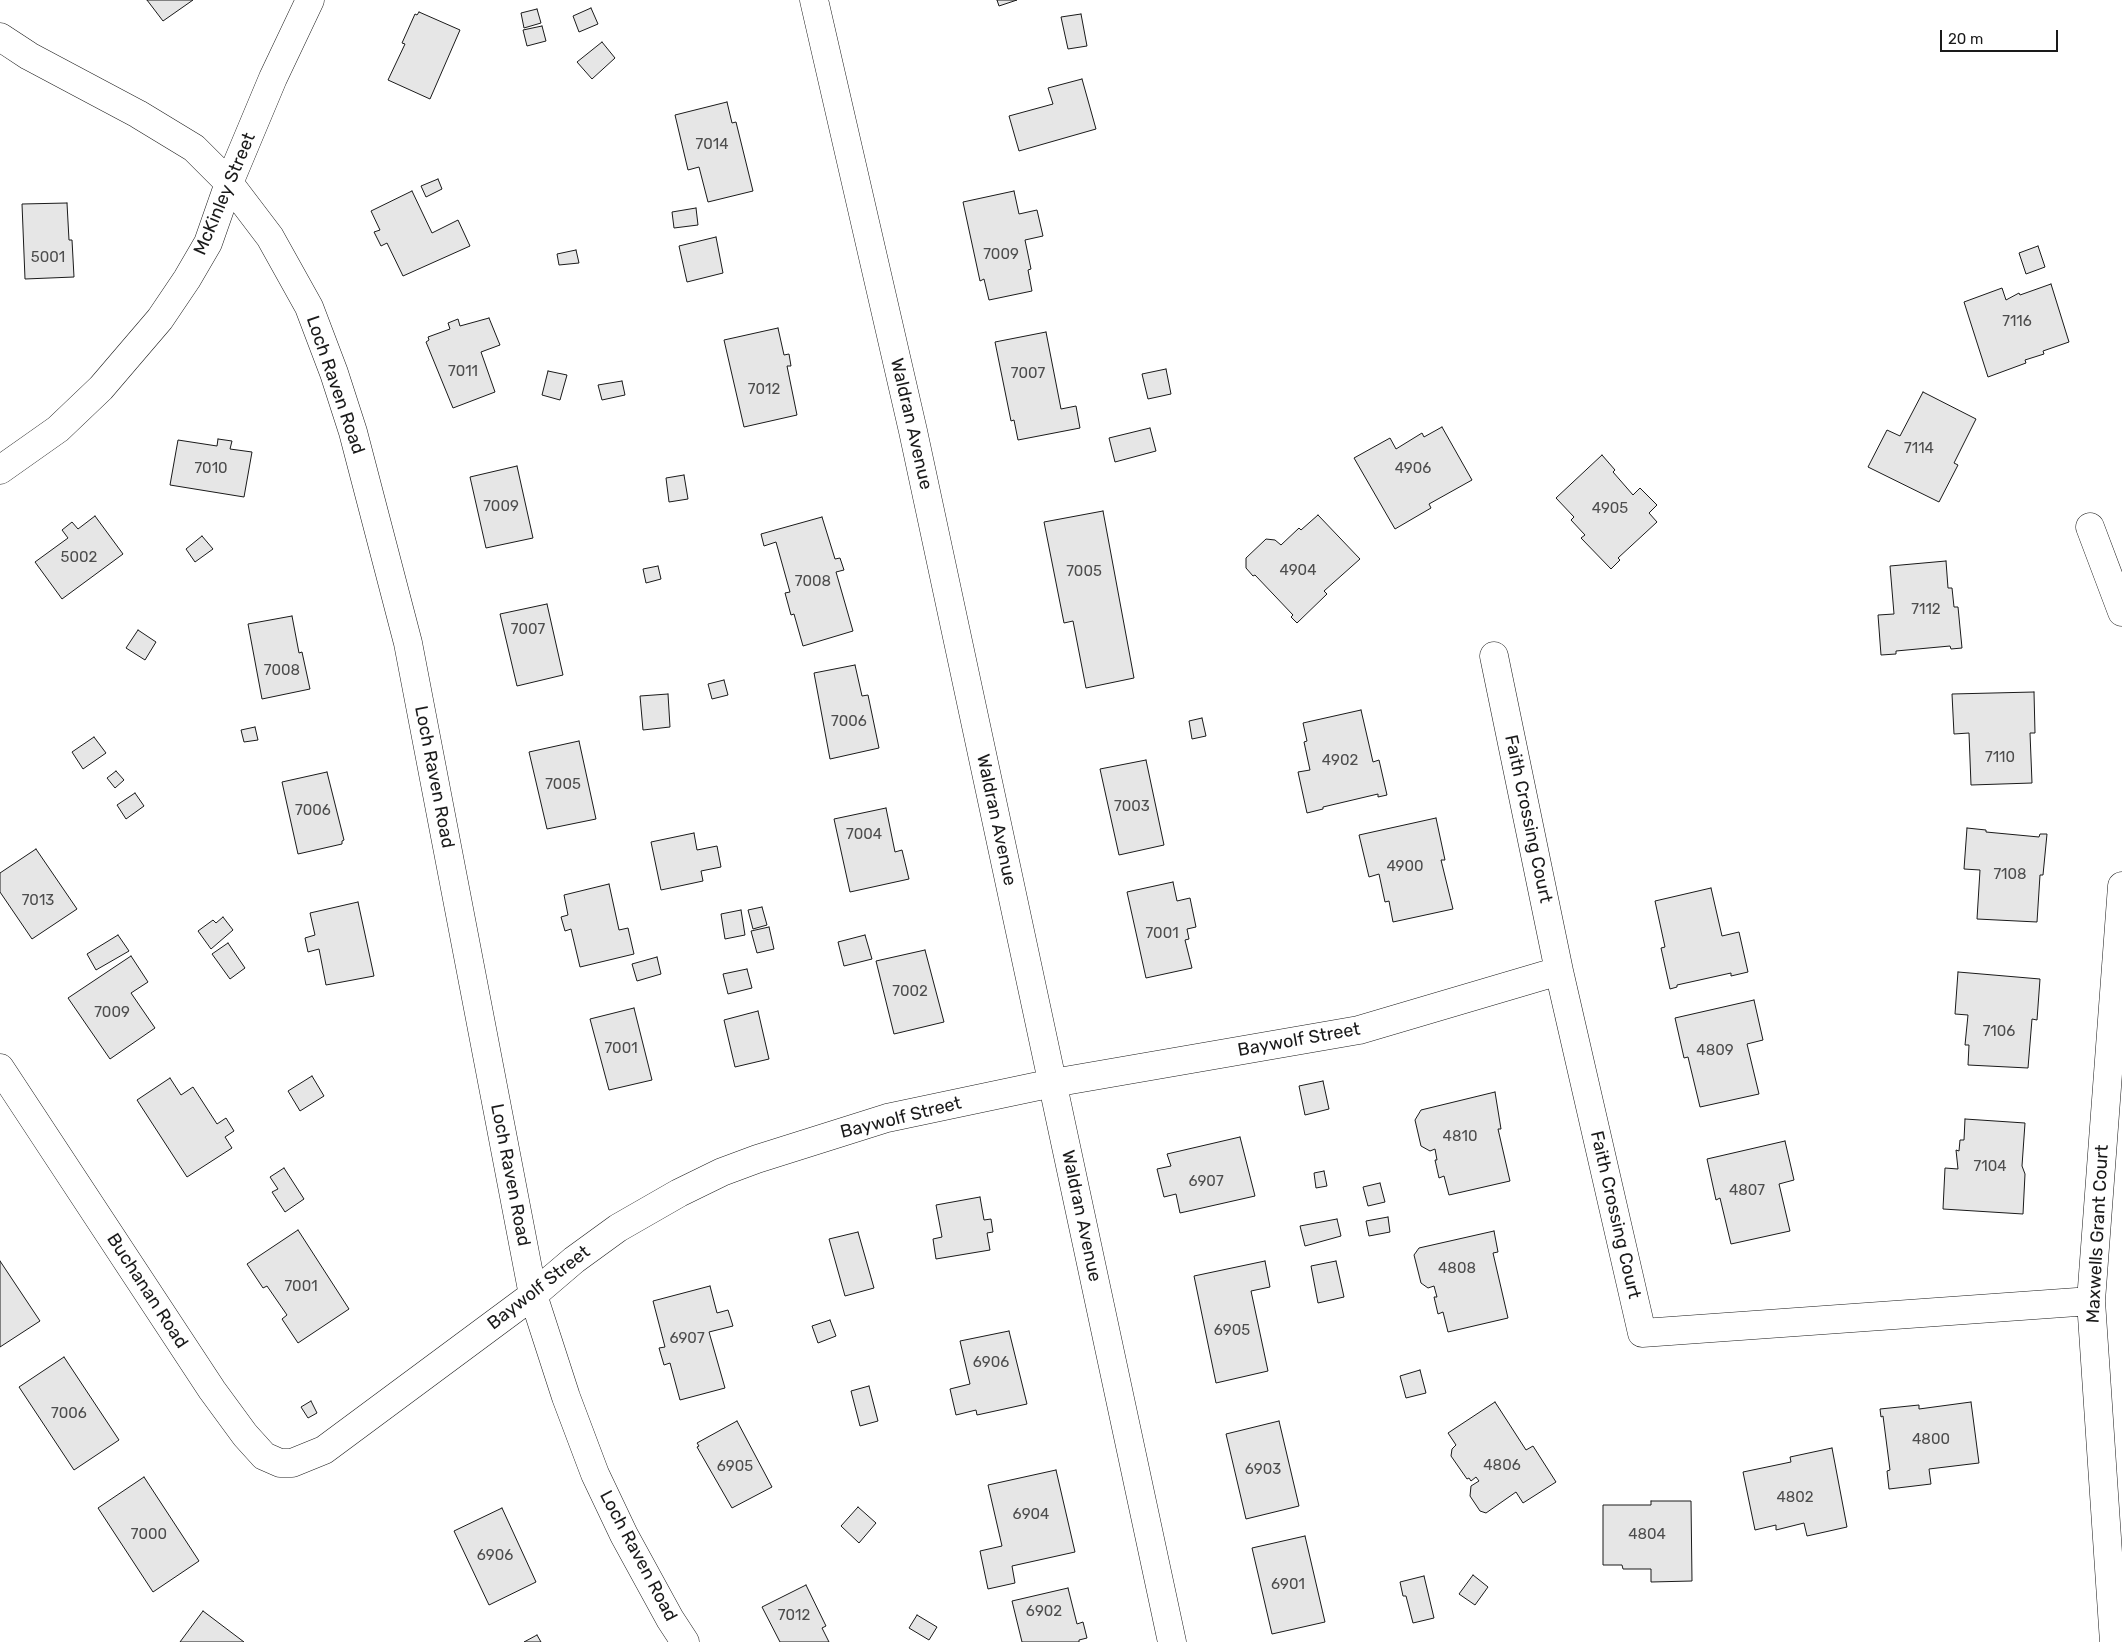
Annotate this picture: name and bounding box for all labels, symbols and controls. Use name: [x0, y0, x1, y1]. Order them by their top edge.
scale bar: [1942, 20, 2060, 52]
text: 20 m: [1948, 30, 1983, 48]
street label: McKinley Street: [190, 130, 260, 258]
house number: 7014: [696, 136, 728, 154]
house number: 7009: [983, 246, 1019, 264]
house number: 5001: [31, 249, 65, 267]
street label: Loch Raven Road: [301, 313, 369, 457]
house number: 7116: [2002, 313, 2032, 331]
street label: Waldran Avenue: [885, 356, 937, 492]
house number: 7011: [448, 363, 478, 381]
house number: 7007: [1011, 365, 1045, 383]
house number: 7012: [748, 381, 780, 399]
house number: 7114: [1904, 440, 1934, 458]
house number: 7010: [194, 460, 228, 478]
house number: 4906: [1395, 460, 1431, 478]
house number: 7009: [483, 498, 519, 516]
house number: 4905: [1592, 500, 1628, 518]
house number: 5002: [61, 549, 97, 567]
house number: 4904: [1280, 562, 1316, 580]
house number: 7005: [1066, 563, 1102, 581]
house number: 7008: [795, 573, 831, 591]
house number: 7112: [1911, 601, 1941, 619]
house number: 7007: [511, 621, 545, 639]
house number: 7008: [264, 662, 300, 680]
street label: Loch Raven Road: [410, 704, 458, 850]
house number: 7006: [831, 713, 867, 731]
street label: Faith Crossing Court: [1500, 733, 1556, 905]
house number: 7110: [1985, 749, 2015, 767]
street label: Waldran Avenue: [972, 752, 1020, 888]
house number: 4902: [1322, 752, 1358, 770]
house number: 7005: [545, 776, 581, 794]
house number: 7003: [1114, 798, 1150, 816]
house number: 7006: [295, 802, 331, 820]
house number: 7004: [846, 826, 882, 844]
house number: 4900: [1386, 858, 1424, 876]
house number: 7108: [1993, 866, 2027, 884]
house number: 7013: [22, 892, 54, 910]
house number: 7001: [1145, 925, 1179, 943]
house number: 7002: [892, 983, 928, 1001]
house number: 7009: [94, 1004, 130, 1022]
street label: Baywolf Street: [1236, 1019, 1362, 1061]
house number: 7106: [1983, 1023, 2015, 1041]
house number: 7001: [604, 1040, 638, 1058]
house number: 4809: [1696, 1042, 1734, 1060]
street label: Baywolf Street: [838, 1093, 964, 1143]
street label: Loch Raven Road: [486, 1102, 534, 1248]
house number: 4810: [1443, 1128, 1477, 1146]
street label: Faith Crossing Court: [1585, 1129, 1645, 1301]
street label: Maxwells Grant Court: [2083, 1144, 2113, 1324]
street label: Waldran Avenue: [1057, 1148, 1105, 1284]
house number: 7104: [1974, 1158, 2006, 1176]
house number: 6907: [1188, 1173, 1224, 1191]
house number: 4807: [1729, 1182, 1765, 1200]
street label: Buchanan Road: [102, 1230, 192, 1352]
street label: Baywolf Street: [484, 1241, 594, 1335]
house number: 4808: [1438, 1260, 1476, 1278]
house number: 7001: [284, 1278, 318, 1296]
house number: 6905: [1214, 1322, 1250, 1340]
house number: 6907: [669, 1330, 705, 1348]
house number: 6906: [973, 1354, 1009, 1372]
house number: 7006: [51, 1405, 87, 1423]
house number: 4800: [1912, 1431, 1950, 1449]
house number: 4806: [1483, 1457, 1521, 1475]
house number: 6905: [717, 1458, 753, 1476]
house number: 6903: [1245, 1461, 1281, 1479]
street label: Loch Raven Road: [594, 1487, 682, 1625]
house number: 4802: [1776, 1489, 1814, 1507]
house number: 6904: [1013, 1506, 1049, 1524]
house number: 7000: [131, 1526, 167, 1544]
house number: 4804: [1628, 1526, 1666, 1544]
house number: 6906: [477, 1547, 513, 1565]
house number: 6901: [1271, 1576, 1305, 1594]
house number: 6902: [1026, 1603, 1062, 1621]
house number: 7012: [778, 1607, 810, 1625]

